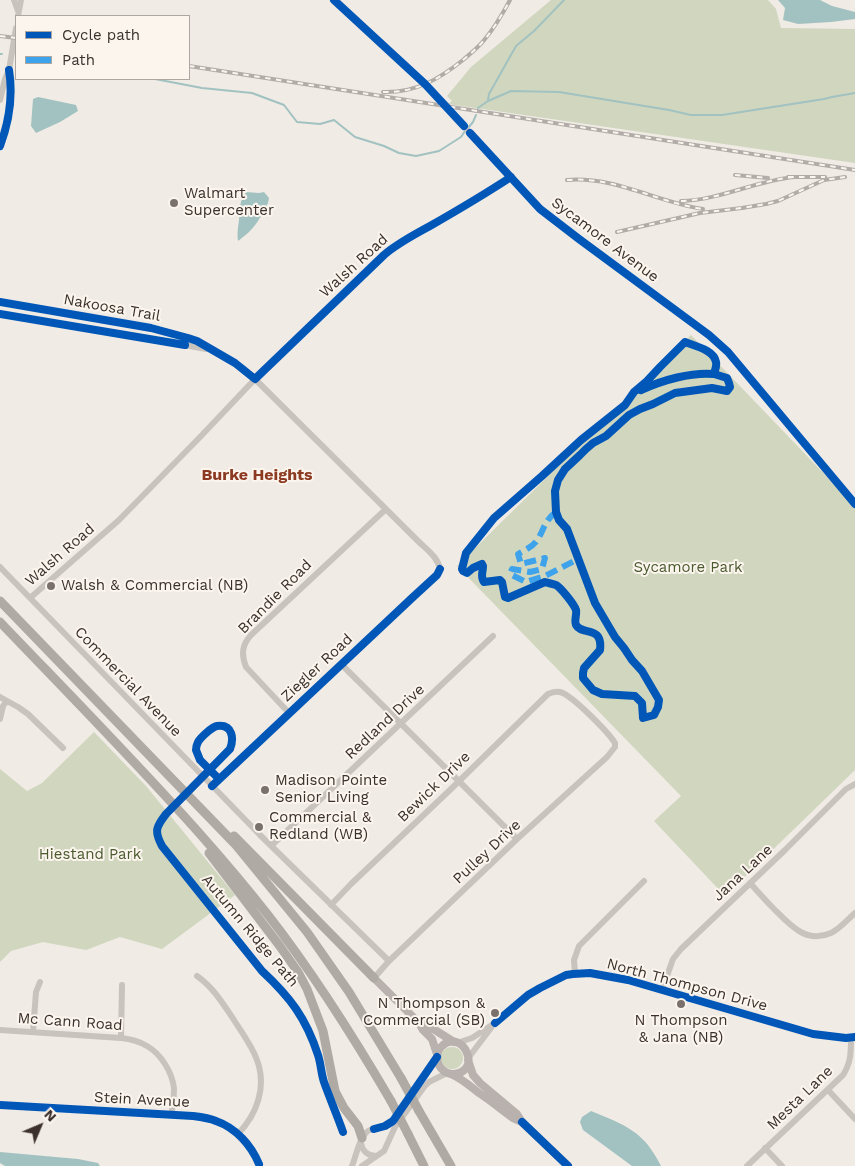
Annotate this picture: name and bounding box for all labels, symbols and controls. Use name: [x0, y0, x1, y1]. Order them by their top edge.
legend: [15, 15, 190, 80]
text: Cycle path: [62, 26, 140, 44]
text: Path: [62, 51, 95, 69]
place label: Walmart Supercenter: [184, 185, 274, 220]
street label: Sycamore Avenue: [548, 194, 662, 286]
marker: Walmart Supercenter: [168, 197, 180, 209]
street label: Walsh Road: [316, 231, 392, 301]
street label: Nakoosa Trail: [62, 291, 162, 325]
district label: Burke Heights: [201, 465, 313, 485]
street label: Walsh Road: [22, 520, 98, 590]
street label: Brandie Road: [234, 556, 316, 638]
park label: Sycamore Park: [633, 559, 743, 577]
place label: Walsh & Commercial (NB): [61, 577, 248, 595]
marker: Walsh & Commercial (NB): [45, 580, 57, 592]
street label: Commercial Avenue: [71, 623, 185, 741]
street label: Ziegler Road: [278, 630, 356, 706]
street label: Redland Drive: [342, 681, 428, 763]
street label: Bewick Drive: [394, 748, 474, 826]
place label: Madison Pointe Senior Living: [275, 772, 387, 807]
marker: Madison Pointe Senior Living: [259, 784, 271, 796]
place label: Commercial & Redland (WB): [269, 809, 371, 844]
street label: Pulley Drive: [449, 816, 525, 888]
marker: Commercial & Redland (WB): [253, 821, 265, 833]
street label: Jana Lane: [709, 841, 777, 905]
park label: Hiestand Park: [39, 846, 141, 864]
street label: Autumn Ridge Path: [198, 871, 302, 991]
street label: North Thompson Drive: [605, 955, 769, 1015]
place label: N Thompson & Commercial (SB): [363, 995, 485, 1030]
marker: N Thompson & Jana (NB): [675, 998, 687, 1010]
marker: N Thompson & Commercial (SB): [489, 1007, 501, 1019]
street label: Mc Cann Road: [17, 1009, 123, 1035]
place label: N Thompson & Jana (NB): [634, 1012, 728, 1047]
street label: Mesta Lane: [763, 1062, 837, 1134]
street label: Stein Avenue: [94, 1089, 190, 1111]
north arrow: [15, 1101, 65, 1151]
text: N: [41, 1106, 60, 1125]

